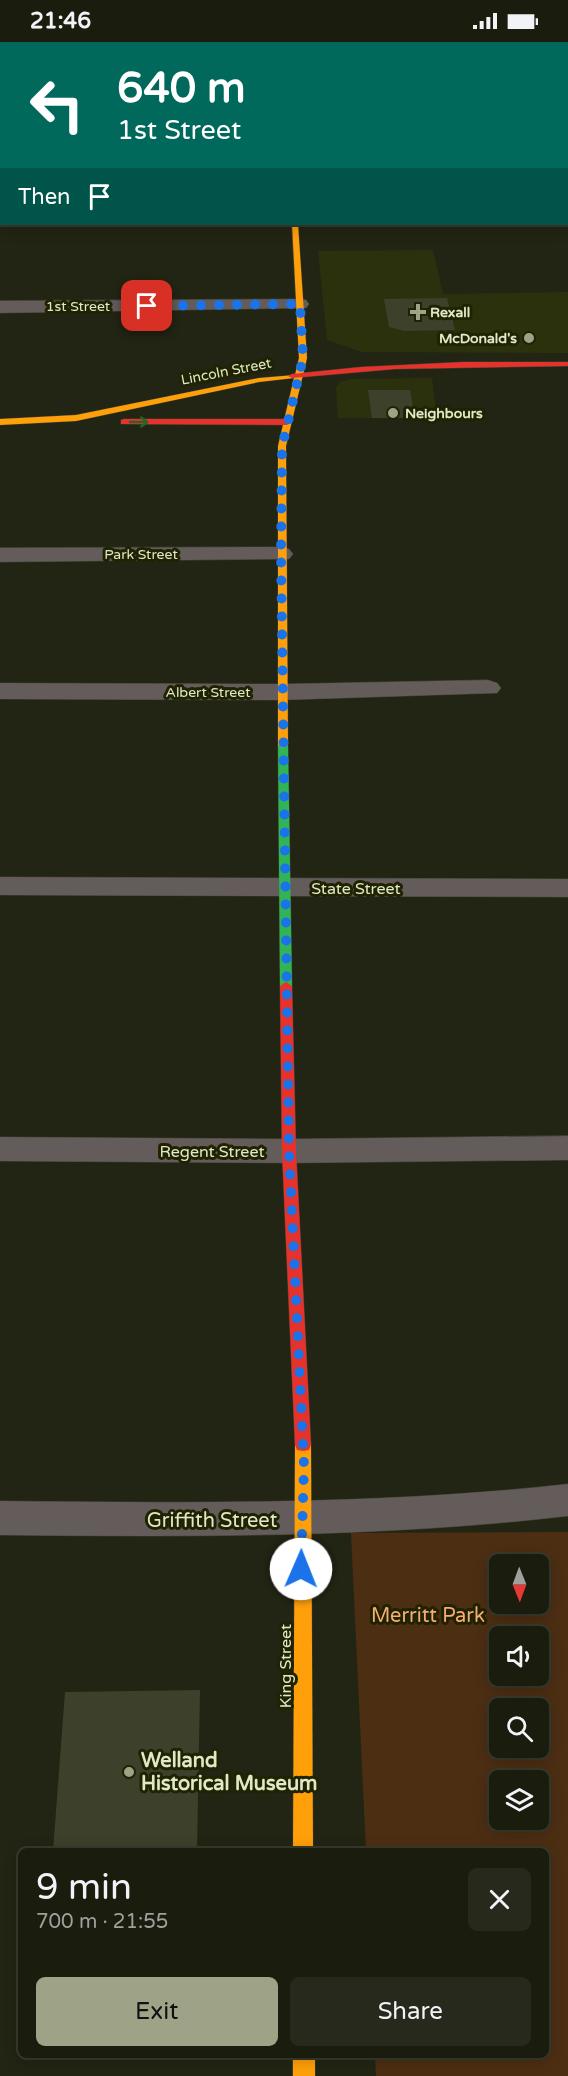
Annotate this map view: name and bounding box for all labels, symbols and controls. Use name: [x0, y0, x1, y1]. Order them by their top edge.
text: 21:46: [30, 8, 91, 34]
text: 640 m: [117, 63, 246, 114]
icon: left: [18, 66, 96, 144]
text: 1st Street: [117, 114, 241, 147]
icon: arrive: [83, 180, 116, 213]
text: Then: [18, 184, 71, 210]
pin: [121, 280, 172, 331]
icon: arrive: [130, 289, 163, 322]
street label: 1st Street: [46, 298, 111, 315]
place label: Rexall: [430, 304, 470, 321]
marker: Rexall: [411, 305, 425, 319]
place label: McDonald's: [439, 330, 517, 347]
marker: McDonald's: [522, 331, 536, 345]
street label: Lincoln Street: [179, 354, 273, 389]
place label: Neighbours: [405, 405, 483, 422]
marker: Neighbours: [386, 406, 400, 420]
one-way arrow: [128, 416, 148, 428]
street label: Park Street: [104, 546, 178, 563]
street label: Albert Street: [166, 684, 251, 701]
street label: State Street: [311, 879, 401, 899]
street label: Regent Street: [159, 1142, 265, 1162]
street label: Griffith Street: [147, 1509, 278, 1533]
position arrow: [269, 1537, 333, 1601]
north arrow: [489, 1554, 549, 1614]
map controls: [489, 1554, 549, 1830]
park label: Merritt Park: [371, 1604, 485, 1628]
street label: King Street: [276, 1624, 296, 1708]
button: sound: [489, 1626, 549, 1686]
button: search: [489, 1698, 549, 1758]
place label: Welland Historical Museum: [141, 1749, 317, 1796]
marker: Welland Historical Museum: [122, 1765, 136, 1779]
button: layers: [489, 1770, 549, 1830]
text: 9 min: [36, 1866, 132, 1909]
button: close: [468, 1868, 531, 1931]
text: 700 m · 21:55: [36, 1910, 168, 1934]
button: Exit: [36, 1977, 278, 2046]
button: Share: [290, 1977, 531, 2046]

